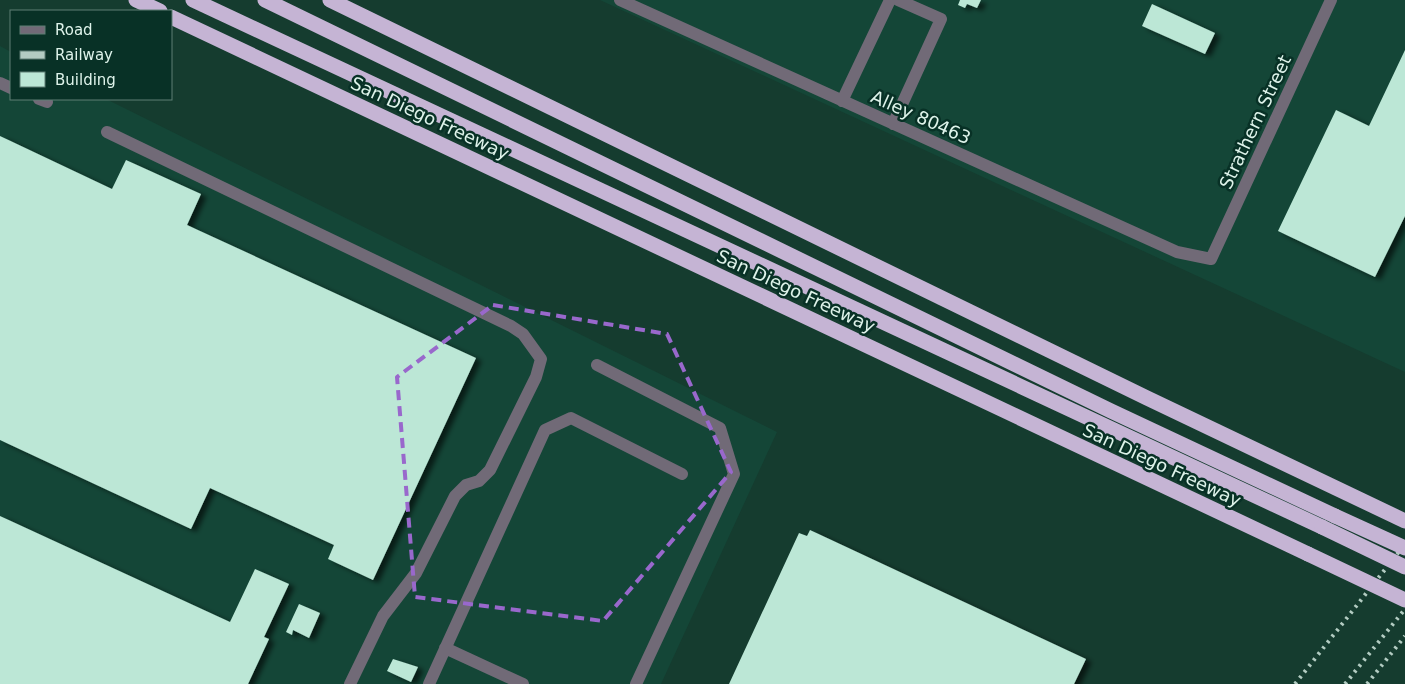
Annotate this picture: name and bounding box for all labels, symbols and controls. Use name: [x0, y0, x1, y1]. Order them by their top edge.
legend: [10, 10, 172, 100]
text: Road: [55, 21, 93, 39]
text: Railway: [55, 46, 113, 64]
street label: Strathern Street: [1215, 52, 1295, 192]
text: Building: [55, 71, 116, 89]
street label: San Diego Freeway: [347, 72, 513, 164]
street label: Alley 80463: [868, 86, 974, 148]
street label: San Diego Freeway: [713, 245, 879, 337]
street label: San Diego Freeway: [1079, 419, 1245, 511]

